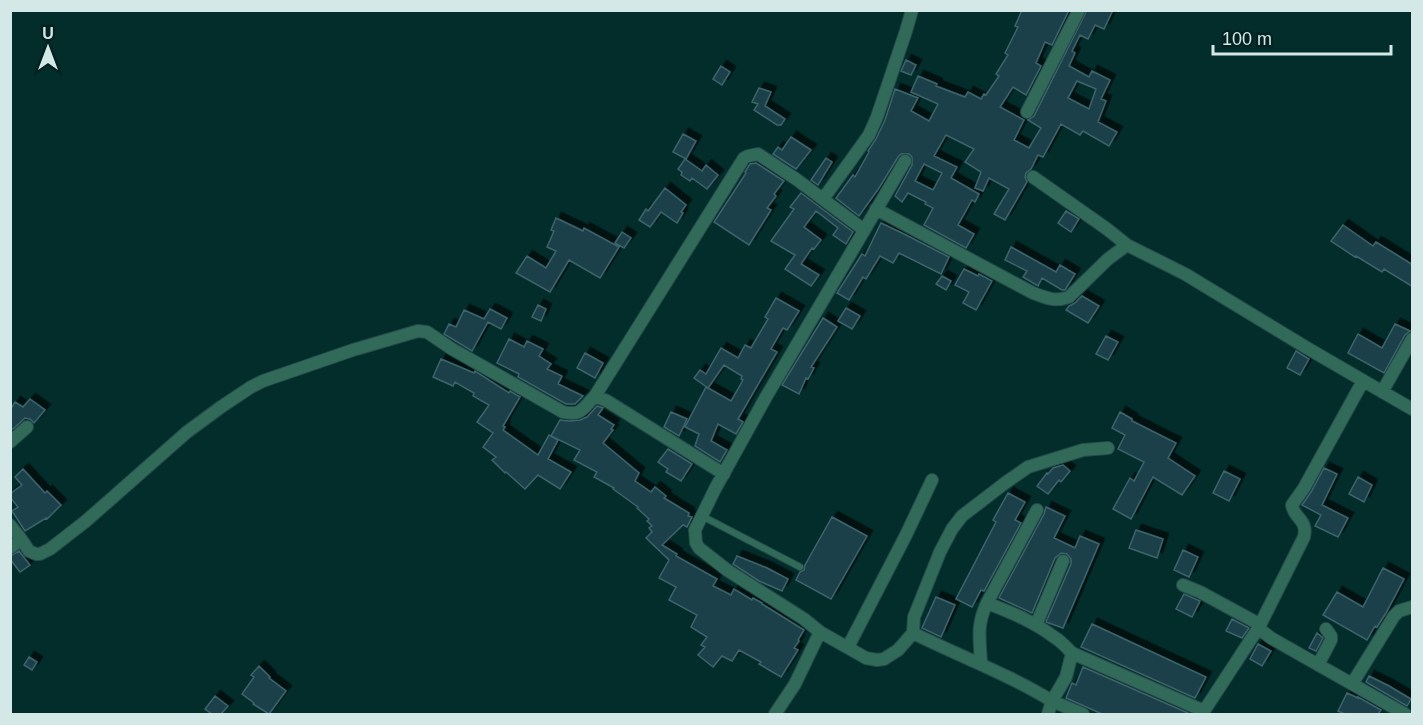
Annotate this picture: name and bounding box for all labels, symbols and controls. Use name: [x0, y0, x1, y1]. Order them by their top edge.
north arrow: [18, 18, 78, 78]
scale bar: [1213, 18, 1392, 56]
text: U: [42, 25, 54, 42]
text: 100 m: [1222, 29, 1272, 49]

